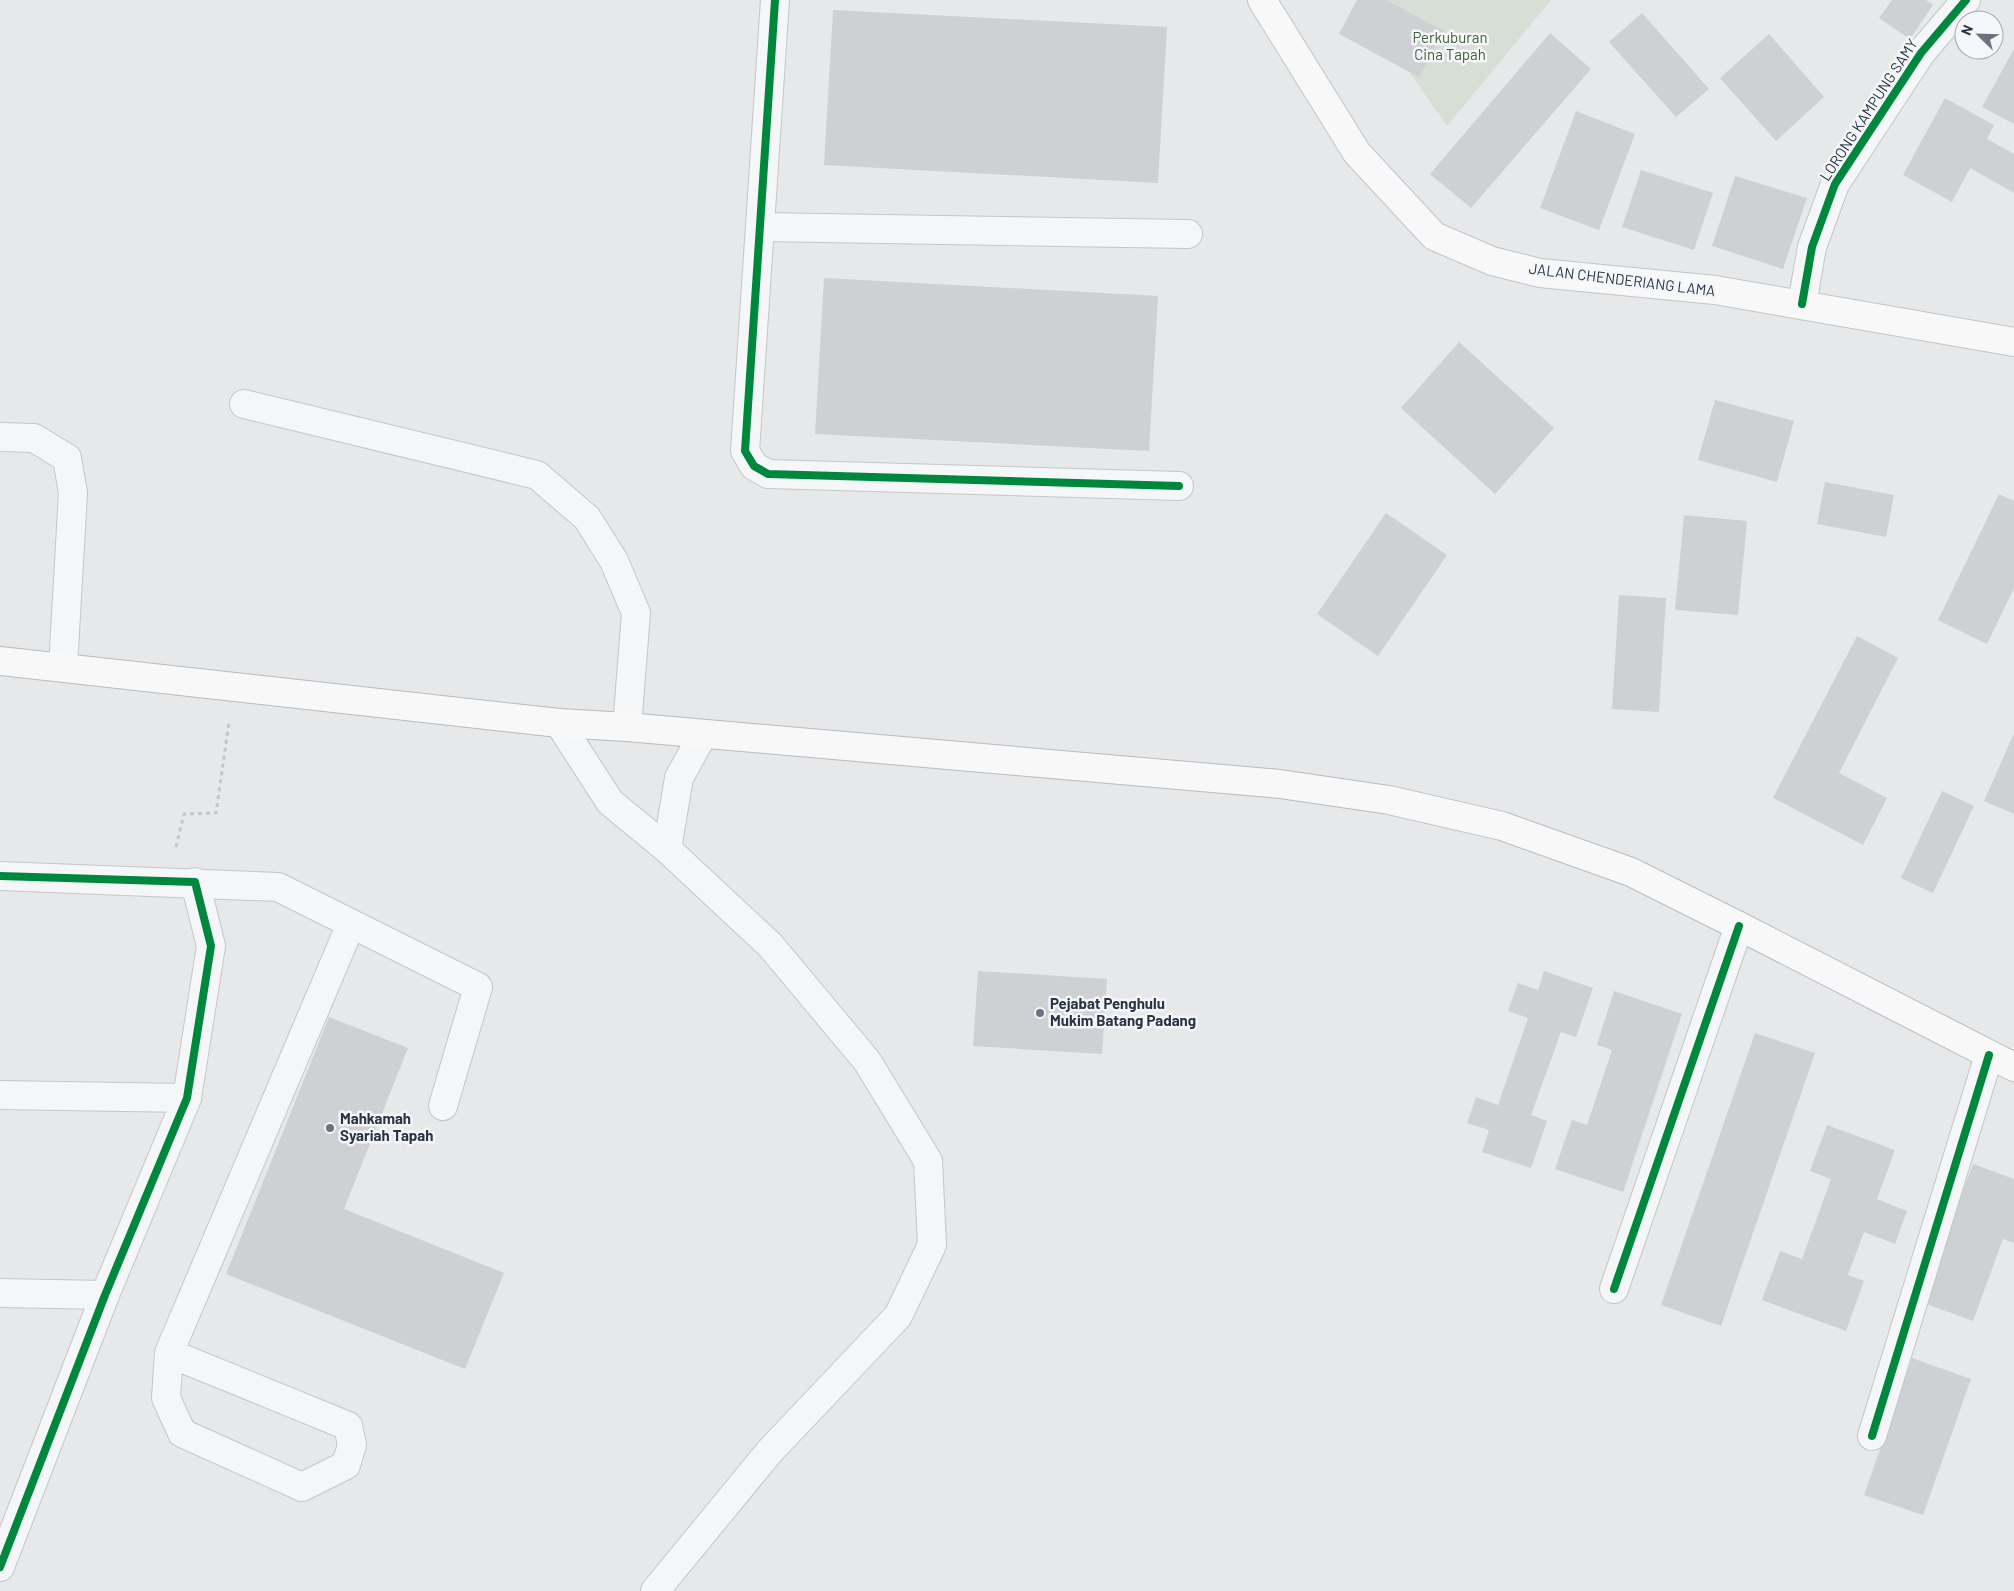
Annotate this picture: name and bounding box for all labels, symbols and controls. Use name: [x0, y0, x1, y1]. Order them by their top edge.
north arrow: [1954, 10, 2004, 60]
text: N: [1957, 22, 1976, 37]
park label: Perkuburan Cina Tapah: [1412, 28, 1488, 63]
street label: LORONG KAMPUNG SAMY: [1815, 35, 1921, 184]
street label: JALAN CHENDERIANG LAMA: [1528, 259, 1716, 299]
place label: Pejabat Penghulu Mukim Batang Padang: [1050, 994, 1196, 1029]
marker: Pejabat Penghulu Mukim Batang Padang: [1034, 1007, 1046, 1019]
place label: Mahkamah Syariah Tapah: [340, 1109, 434, 1144]
marker: Mahkamah Syariah Tapah: [324, 1122, 336, 1134]

